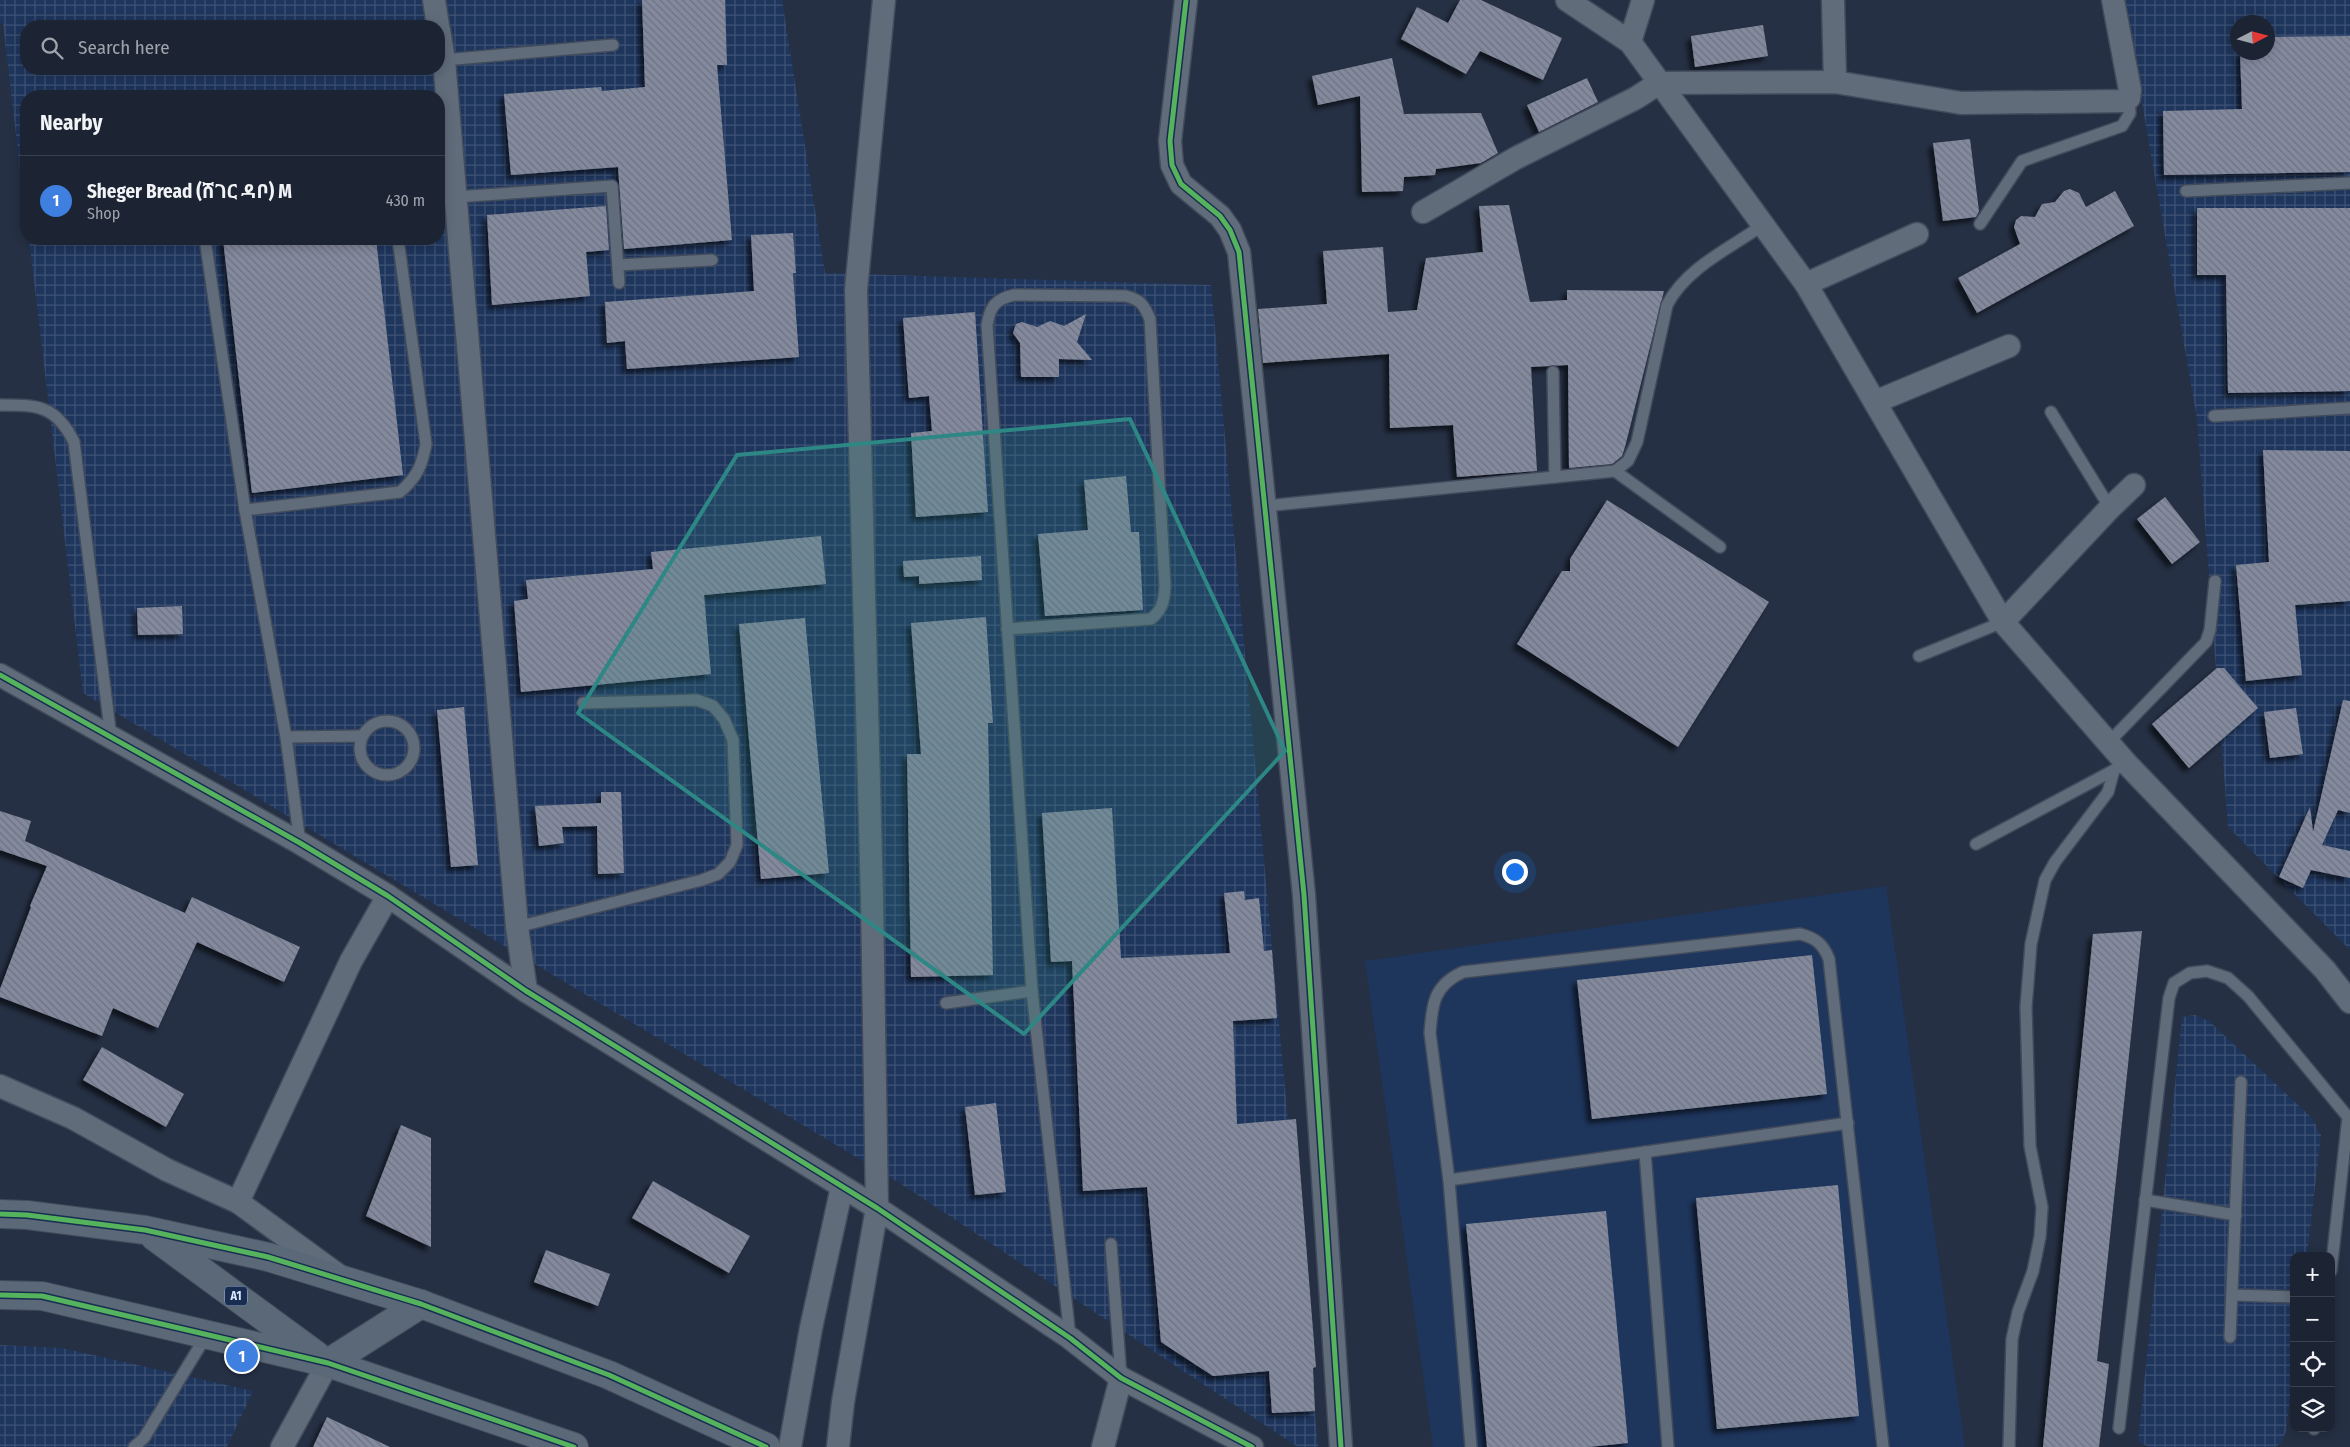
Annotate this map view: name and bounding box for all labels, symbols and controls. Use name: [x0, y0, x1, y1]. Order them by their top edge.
north arrow: [2230, 15, 2275, 60]
search box: [20, 20, 445, 75]
icon: search: [38, 34, 66, 62]
text: Search here: [78, 36, 170, 59]
text: Nearby: [40, 110, 102, 136]
text: Sheger Bread (ሸገር ዳቦ) M: [87, 180, 292, 203]
text: 1: [53, 191, 59, 210]
text: 430 m: [386, 191, 425, 210]
text: Shop: [87, 204, 120, 223]
your location: [1502, 859, 1528, 885]
map controls: [2290, 1252, 2335, 1432]
button: +: [2290, 1252, 2335, 1297]
road number: A1: [225, 1286, 247, 1305]
button: −: [2290, 1297, 2335, 1342]
pin: 1: [226, 1337, 258, 1375]
button: locate: [2290, 1342, 2335, 1387]
button: layers: [2290, 1387, 2335, 1432]

